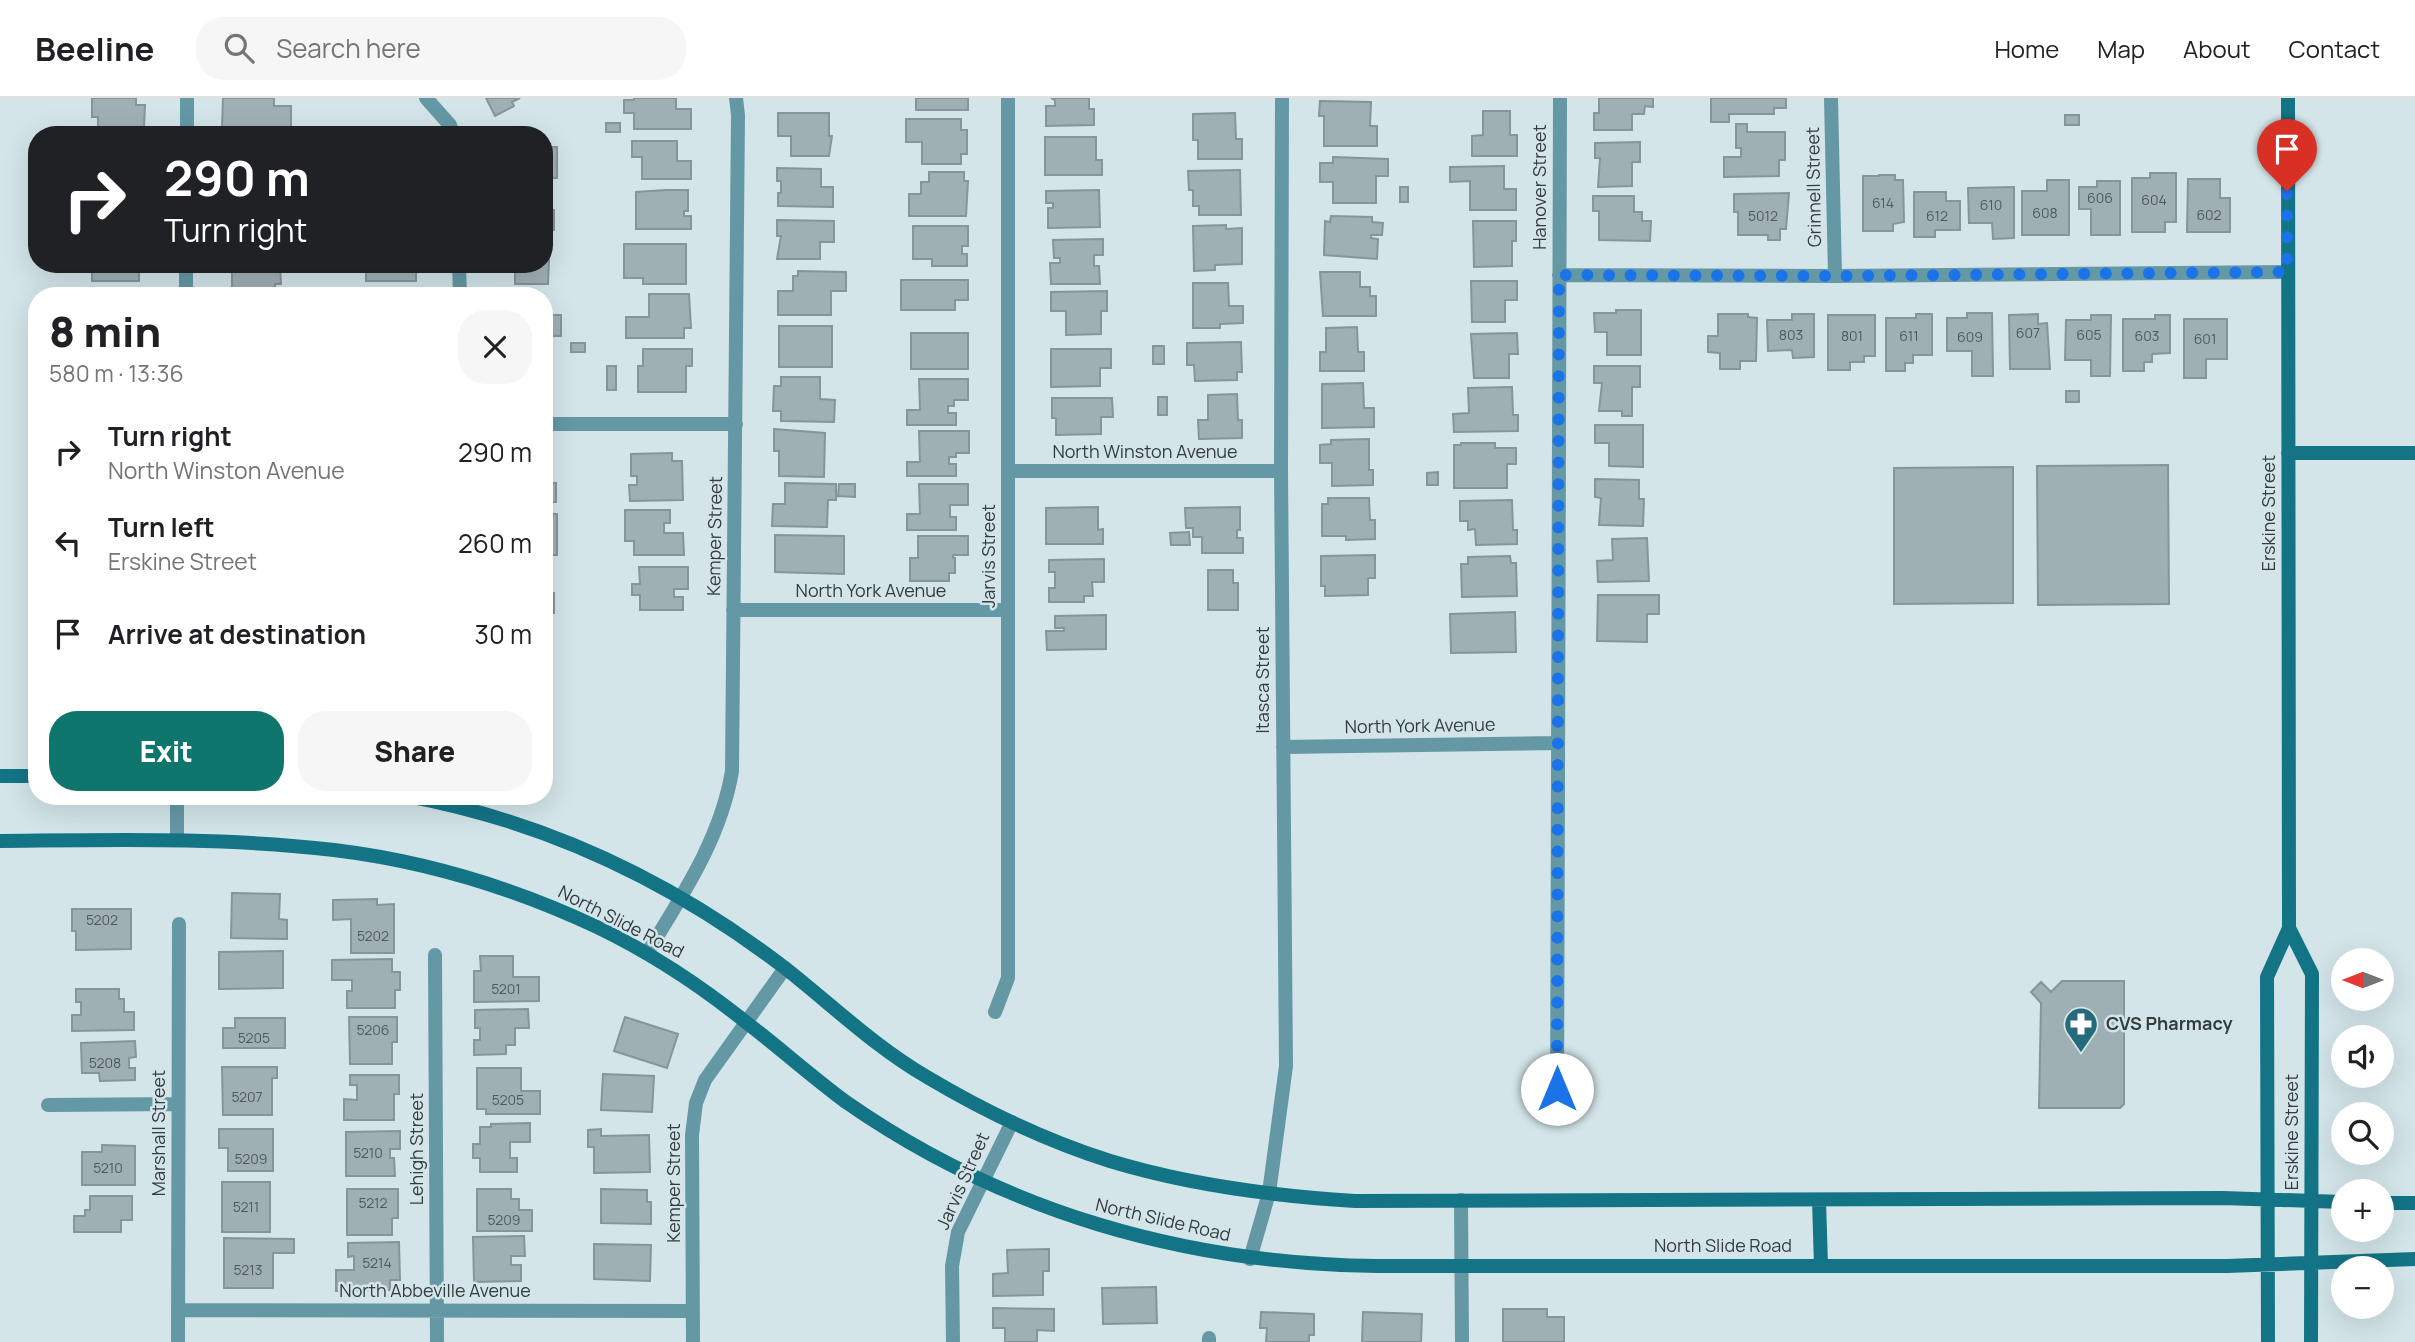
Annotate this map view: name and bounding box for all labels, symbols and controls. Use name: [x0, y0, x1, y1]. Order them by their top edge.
search box: [196, 17, 686, 80]
text: Beeline: [35, 26, 154, 71]
icon: search: [220, 29, 258, 67]
text: Search here: [276, 30, 421, 66]
text: Home: [1994, 32, 2059, 65]
text: Map: [2097, 32, 2145, 65]
text: About: [2183, 32, 2251, 65]
text: Contact: [2289, 32, 2380, 65]
pin: [2257, 119, 2317, 191]
street label: Hanover Street: [1527, 124, 1551, 250]
street label: Grinnell Street: [1800, 127, 1826, 247]
icon: arrive: [2268, 130, 2306, 168]
text: 290 m: [164, 144, 310, 211]
icon: right: [49, 154, 140, 245]
house number: 606: [2087, 188, 2113, 207]
house number: 604: [2141, 190, 2167, 209]
house number: 614: [1872, 193, 1894, 212]
house number: 610: [1980, 195, 2002, 214]
house number: 608: [2032, 203, 2058, 222]
house number: 602: [2196, 205, 2222, 224]
house number: 5012: [1748, 206, 1778, 225]
house number: 612: [1926, 206, 1948, 225]
text: Turn right: [164, 208, 307, 252]
text: 8 min: [49, 302, 161, 360]
button: close: [458, 310, 532, 384]
house number: 607: [2016, 323, 2040, 342]
house number: 803: [1779, 325, 1803, 344]
house number: 605: [2076, 325, 2102, 344]
house number: 801: [1841, 326, 1863, 345]
house number: 611: [1899, 326, 1919, 345]
house number: 603: [2135, 326, 2159, 345]
house number: 609: [1957, 327, 1983, 346]
house number: 601: [2194, 329, 2216, 348]
text: 580 m · 13:36: [49, 357, 184, 389]
text: Turn right: [108, 418, 232, 454]
icon: right: [49, 433, 87, 471]
text: 290 m: [458, 434, 532, 470]
street label: North Winston Avenue: [1052, 439, 1238, 463]
text: North Winston Avenue: [108, 454, 345, 486]
street label: Erskine Street: [2256, 455, 2280, 571]
street label: Kemper Street: [701, 476, 727, 596]
street label: Jarvis Street: [976, 504, 1000, 608]
text: Turn left: [108, 509, 215, 545]
icon: left: [49, 524, 87, 562]
text: 260 m: [458, 525, 532, 561]
text: Erskine Street: [108, 545, 257, 577]
street label: North York Avenue: [796, 578, 946, 602]
icon: arrive: [49, 615, 87, 653]
text: Arrive at destination: [108, 616, 366, 652]
text: 30 m: [475, 616, 532, 652]
street label: Itasca Street: [1250, 626, 1274, 734]
button: Exit: [49, 711, 284, 791]
button: Share: [298, 711, 532, 791]
street label: North York Avenue: [1344, 712, 1496, 738]
street label: North Slide Road: [555, 879, 688, 963]
house number: 5202: [86, 910, 118, 929]
house number: 5202: [357, 926, 389, 945]
north arrow: [2331, 948, 2394, 1012]
map controls: [2331, 948, 2394, 1319]
house number: 5201: [491, 979, 521, 998]
pharmacy icon: CVS Pharmacy: [2062, 1005, 2100, 1054]
place label: CVS Pharmacy: [2106, 1011, 2232, 1035]
house number: 5206: [357, 1020, 389, 1039]
button: sound: [2331, 1025, 2394, 1088]
house number: 5205: [238, 1028, 270, 1047]
position arrow: [1520, 1052, 1594, 1126]
house number: 5208: [89, 1053, 121, 1072]
street label: Marshall Street: [146, 1070, 170, 1196]
street label: Erskine Street: [2279, 1074, 2303, 1190]
house number: 5207: [231, 1087, 263, 1106]
house number: 5205: [492, 1090, 524, 1109]
street label: Lehigh Street: [404, 1093, 428, 1205]
button: search: [2331, 1102, 2394, 1165]
street label: Kemper Street: [661, 1123, 685, 1243]
street label: Jarvis Street: [930, 1128, 994, 1233]
house number: 5210: [353, 1143, 383, 1162]
house number: 5209: [235, 1149, 267, 1168]
house number: 5210: [93, 1158, 123, 1177]
button: +: [2331, 1179, 2394, 1242]
street label: North Slide Road: [1093, 1192, 1233, 1246]
house number: 5212: [358, 1193, 388, 1212]
house number: 5211: [233, 1197, 259, 1216]
house number: 5209: [488, 1210, 520, 1229]
street label: North Slide Road: [1654, 1233, 1792, 1257]
house number: 5214: [362, 1253, 392, 1272]
button: −: [2331, 1256, 2394, 1319]
house number: 5213: [234, 1260, 262, 1279]
street label: North Abbeville Avenue: [339, 1278, 531, 1302]

